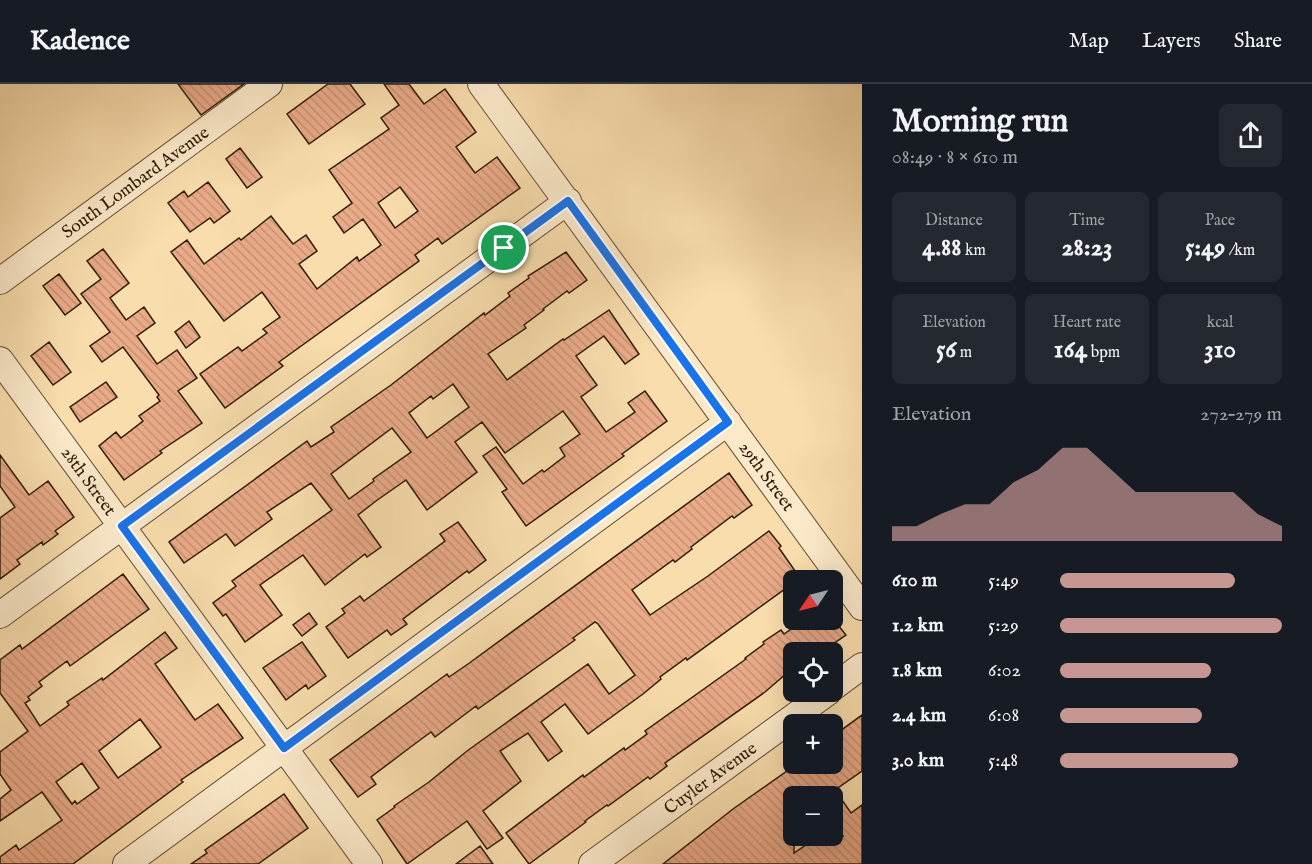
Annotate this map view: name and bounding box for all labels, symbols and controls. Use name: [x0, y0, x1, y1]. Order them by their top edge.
text: Kadence: [30, 24, 130, 59]
text: Map: [1069, 28, 1109, 55]
text: Layers: [1142, 28, 1201, 55]
text: Share: [1234, 28, 1282, 55]
text: Morning run: [892, 101, 1068, 143]
button: share: [1219, 104, 1282, 167]
street label: South Lombard Avenue: [58, 122, 214, 245]
text: 08:49 · 8 × 610 m: [892, 145, 1018, 170]
text: Distance: [925, 211, 983, 231]
text: Time: [1069, 211, 1105, 231]
text: Pace: [1205, 211, 1235, 231]
pin: [478, 222, 529, 273]
icon: arrive: [487, 231, 520, 264]
text: 4.88: [922, 231, 961, 264]
text: 28:23: [1061, 231, 1113, 264]
text: 5:49: [1185, 231, 1225, 264]
text: km: [961, 241, 986, 261]
text: /km: [1225, 241, 1255, 261]
text: Elevation: [922, 313, 986, 333]
text: Heart rate: [1053, 313, 1121, 333]
text: kcal: [1207, 313, 1233, 333]
text: 56: [936, 333, 956, 366]
text: 164: [1054, 333, 1087, 366]
text: 310: [1204, 333, 1236, 366]
text: m: [956, 343, 972, 363]
text: bpm: [1087, 343, 1120, 363]
text: Elevation: [892, 402, 971, 427]
text: 272–279 m: [1200, 402, 1282, 427]
street label: 29th Street: [733, 437, 799, 516]
street label: 28th Street: [55, 443, 121, 521]
text: 610 m: [892, 568, 937, 593]
text: 5:49: [988, 568, 1019, 593]
north arrow: [783, 570, 843, 630]
map controls: [783, 570, 843, 846]
text: 1.2 km: [892, 613, 944, 638]
text: 5:29: [988, 613, 1019, 638]
button: locate: [783, 642, 843, 702]
text: 1.8 km: [892, 658, 942, 683]
text: 6:02: [988, 658, 1021, 683]
text: 2.4 km: [892, 703, 946, 728]
text: 6:08: [988, 703, 1019, 728]
button: +: [783, 714, 843, 774]
street label: Cuyler Avenue: [660, 738, 762, 821]
text: 3.0 km: [892, 748, 944, 773]
text: 5:48: [988, 748, 1018, 773]
button: −: [783, 786, 843, 846]

